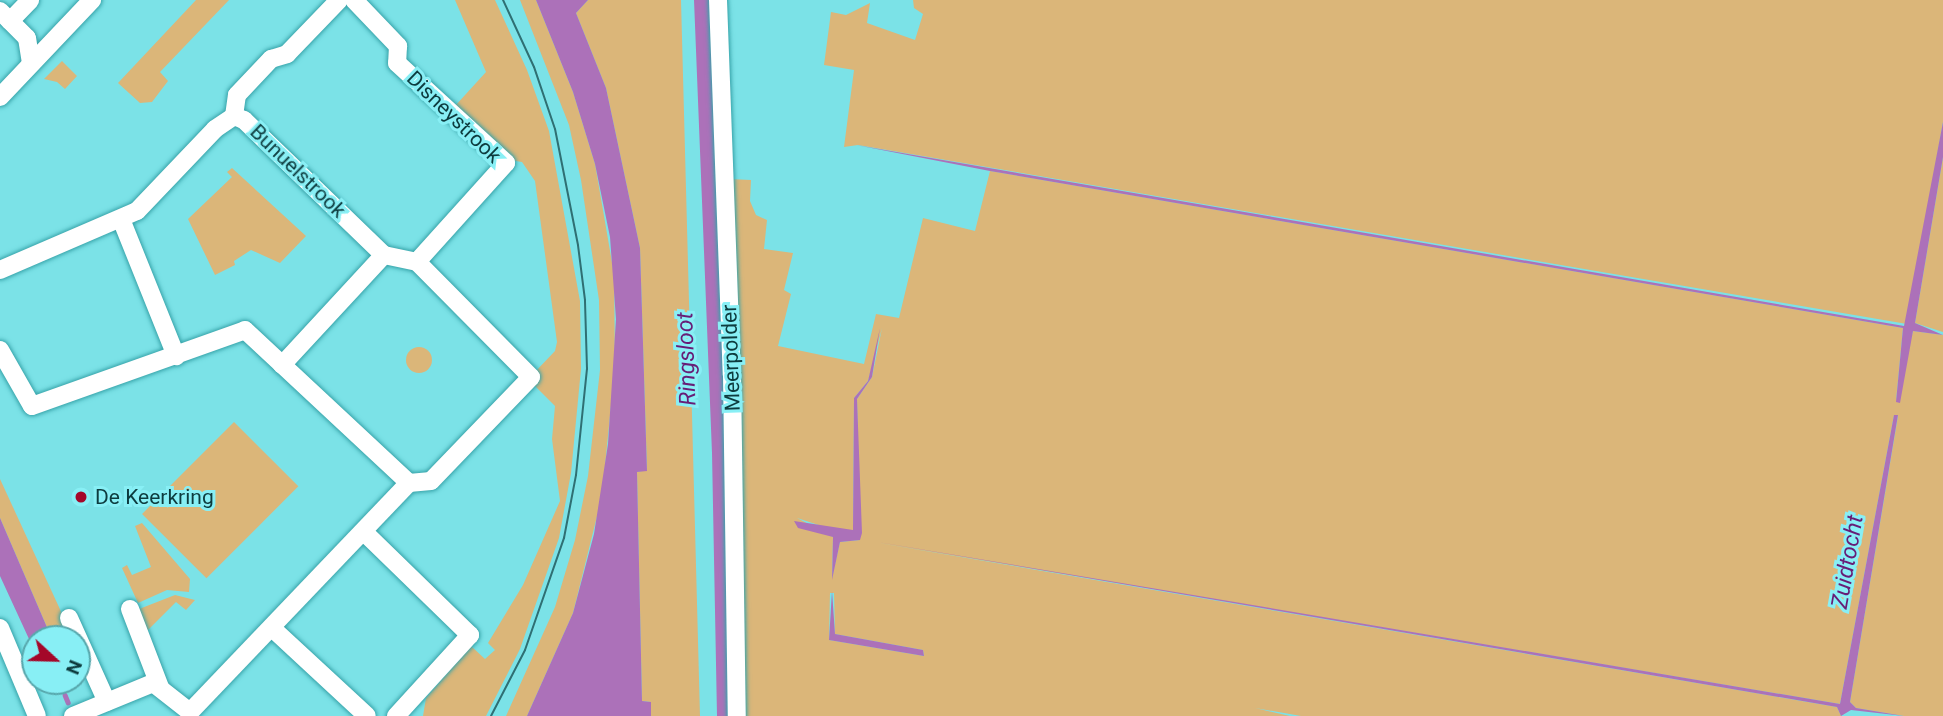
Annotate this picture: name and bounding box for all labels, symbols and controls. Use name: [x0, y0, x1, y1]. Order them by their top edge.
street label: Disneystrook: [402, 66, 506, 168]
street label: Bunuelstrook: [245, 119, 351, 223]
street label: Meerpolder: [717, 304, 745, 412]
water label: Ringsloot: [672, 312, 702, 406]
place label: De Keerkring: [95, 484, 214, 510]
marker: De Keerkring: [73, 489, 89, 505]
water label: Zuidtocht: [1826, 513, 1870, 611]
north arrow: [21, 625, 91, 695]
text: N: [61, 657, 87, 678]

